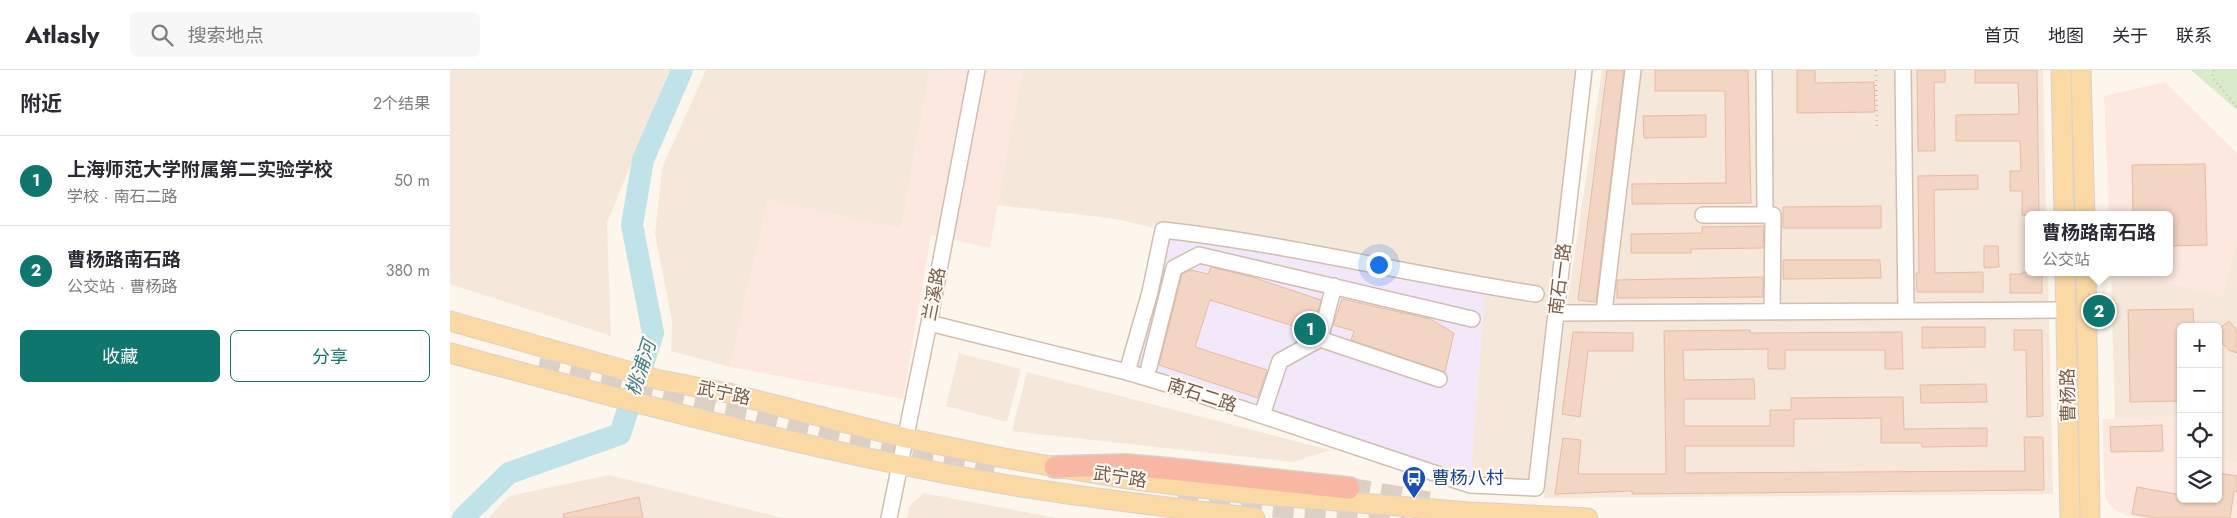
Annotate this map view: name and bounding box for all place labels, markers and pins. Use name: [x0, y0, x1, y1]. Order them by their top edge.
pin: 2: [2083, 292, 2115, 330]
pin: 1: [1294, 310, 1326, 348]
bus stop icon: 曹杨八村: [1401, 465, 1427, 499]
place label: 曹杨八村: [1432, 465, 1504, 491]

